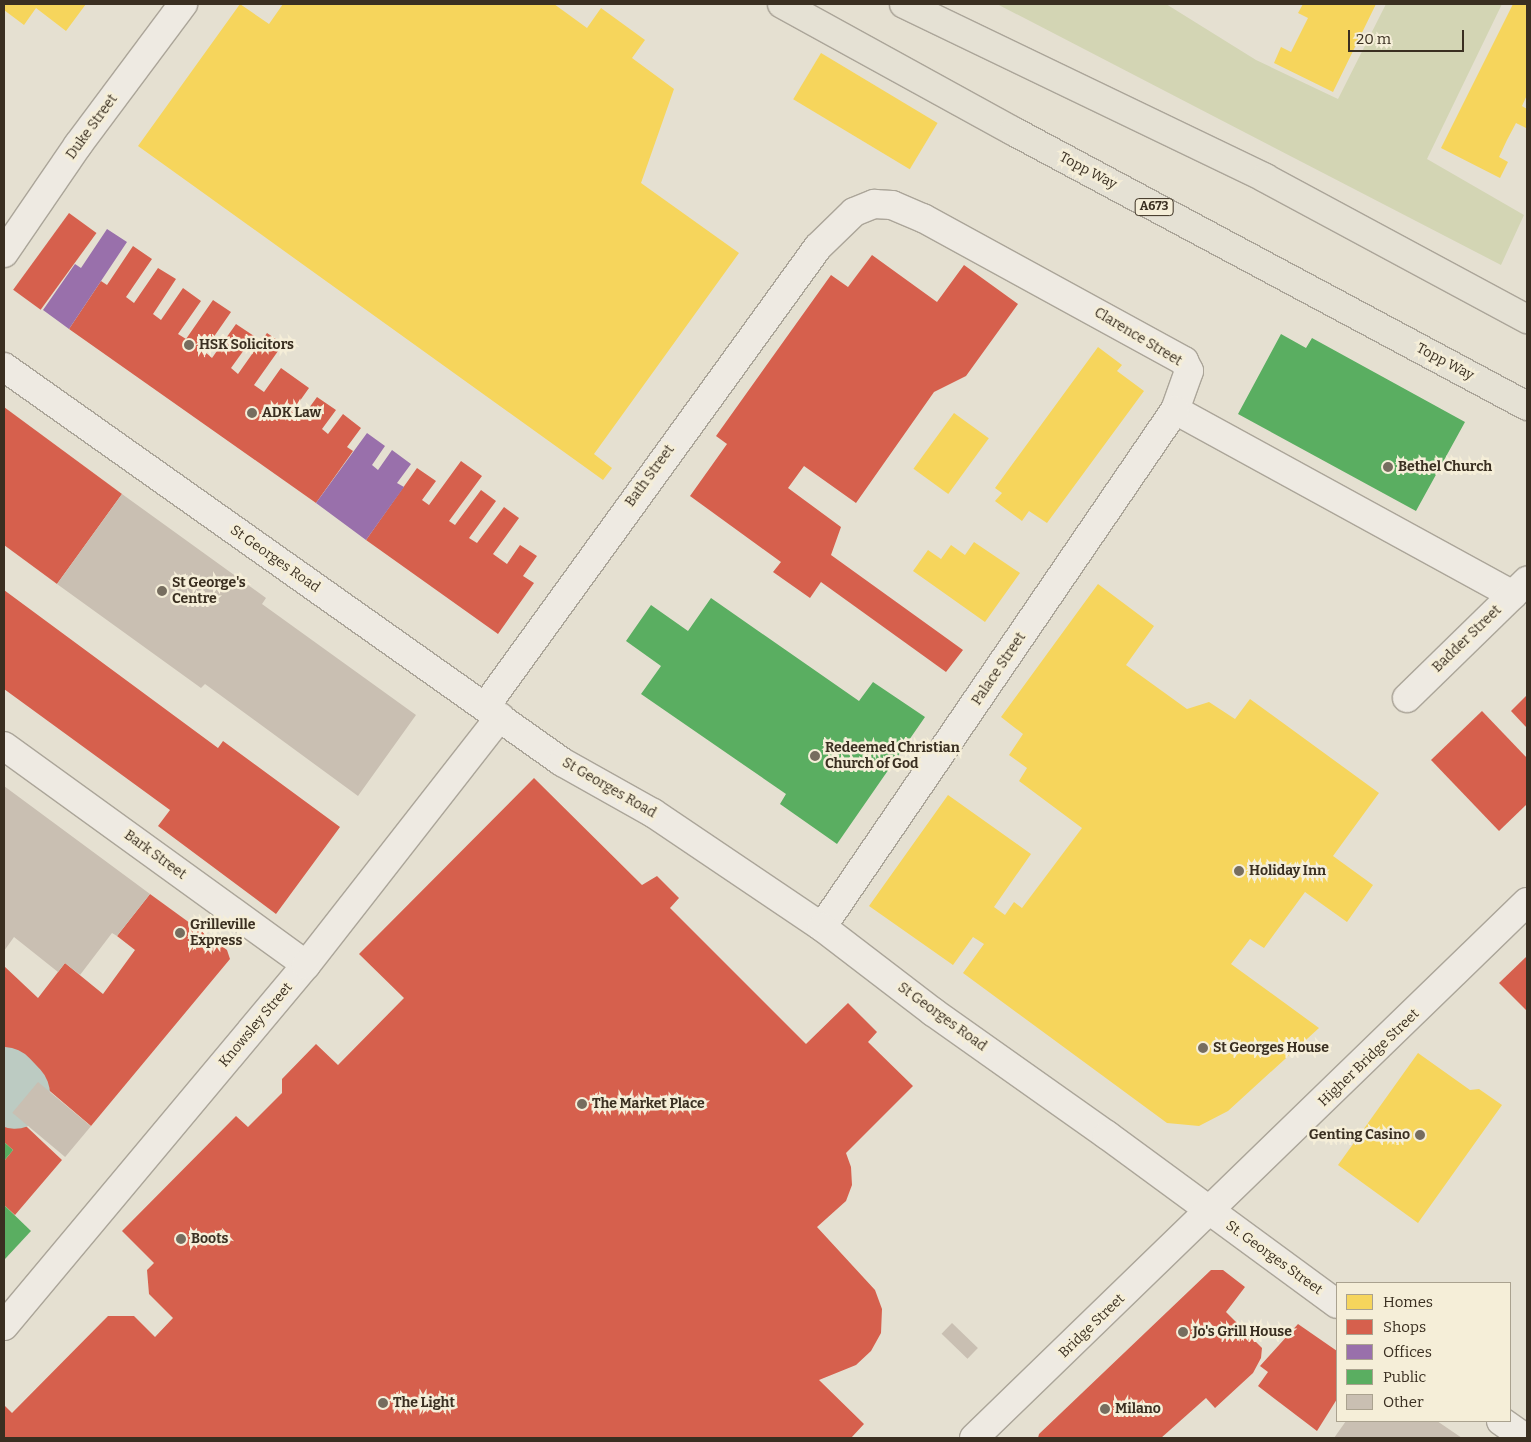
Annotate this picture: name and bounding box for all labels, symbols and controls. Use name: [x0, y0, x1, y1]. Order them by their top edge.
scale bar: [1351, 20, 1467, 52]
text: 20 m: [1356, 30, 1391, 48]
street label: Duke Street: [63, 91, 121, 163]
street label: Topp Way: [1056, 149, 1120, 193]
road number: A673: [1134, 198, 1174, 216]
street label: Clarence Street: [1091, 304, 1185, 370]
place label: HSK Solicitors: [199, 337, 294, 353]
marker: HSK Solicitors: [183, 339, 195, 351]
street label: Topp Way: [1413, 340, 1477, 384]
place label: ADK Law: [262, 405, 321, 421]
marker: ADK Law: [246, 407, 258, 419]
street label: Bath Street: [622, 442, 678, 510]
place label: Bethel Church: [1398, 459, 1492, 475]
marker: Bethel Church: [1382, 461, 1394, 473]
street label: St Georges Road: [227, 522, 323, 596]
place label: St George's Centre: [172, 575, 246, 608]
marker: St George's Centre: [156, 585, 168, 597]
street label: Badder Street: [1429, 602, 1505, 676]
street label: Palace Street: [969, 629, 1029, 709]
place label: Redeemed Christian Church of God: [825, 740, 960, 772]
marker: Redeemed Christian Church of God: [809, 750, 821, 762]
street label: St Georges Road: [559, 754, 659, 822]
street label: Bark Street: [121, 827, 189, 883]
place label: Holiday Inn: [1249, 863, 1326, 879]
marker: Holiday Inn: [1233, 865, 1245, 877]
place label: Grilleville Express: [190, 917, 256, 950]
marker: Grilleville Express: [174, 927, 186, 939]
street label: Knowsley Street: [216, 979, 296, 1071]
street label: St Georges Road: [894, 979, 990, 1055]
street label: Higher Bridge Street: [1315, 1006, 1423, 1110]
place label: St Georges House: [1213, 1040, 1329, 1056]
marker: St Georges House: [1197, 1042, 1209, 1054]
place label: The Market Place: [592, 1096, 705, 1112]
marker: The Market Place: [576, 1098, 588, 1110]
place label: Genting Casino: [1309, 1127, 1410, 1143]
marker: Genting Casino: [1414, 1129, 1426, 1141]
street label: St. Georges Street: [1222, 1217, 1326, 1299]
place label: Boots: [191, 1231, 228, 1247]
marker: Boots: [175, 1233, 187, 1245]
legend: [1336, 1282, 1511, 1422]
street label: Bridge Street: [1056, 1290, 1128, 1362]
text: Homes: [1383, 1293, 1433, 1311]
text: Shops: [1383, 1318, 1426, 1336]
place label: Jo's Grill House: [1193, 1324, 1292, 1340]
marker: Jo's Grill House: [1177, 1326, 1189, 1338]
text: Offices: [1383, 1343, 1432, 1361]
text: Public: [1383, 1368, 1426, 1386]
text: Other: [1383, 1393, 1424, 1411]
place label: The Light: [393, 1395, 455, 1411]
marker: The Light: [377, 1397, 389, 1409]
place label: Milano: [1115, 1401, 1161, 1417]
marker: Milano: [1099, 1403, 1111, 1415]

